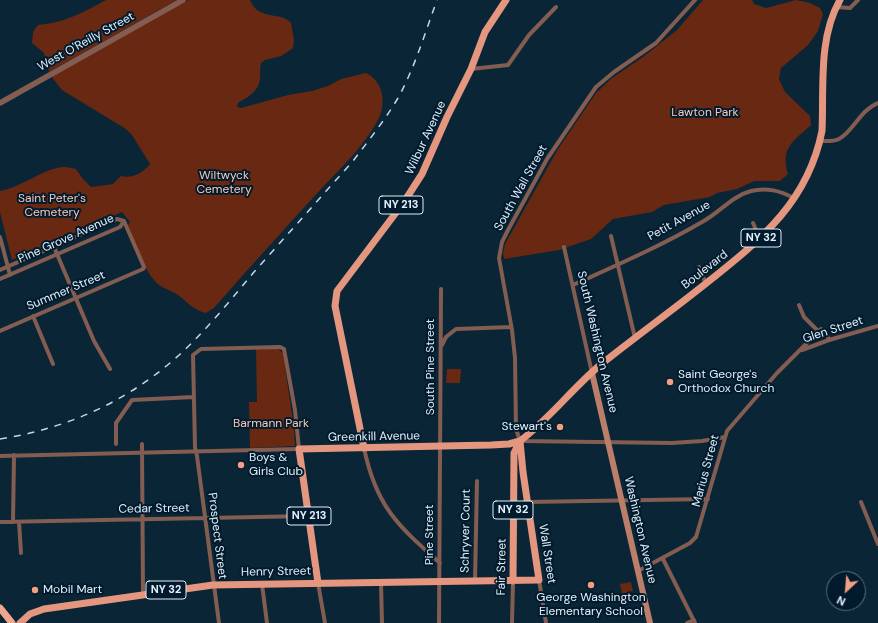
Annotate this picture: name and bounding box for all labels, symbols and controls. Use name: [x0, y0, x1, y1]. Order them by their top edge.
street label: West O'Reilly Street: [35, 9, 137, 75]
street label: Wilbur Avenue: [403, 99, 449, 177]
park label: Lawton Park: [671, 106, 739, 120]
street label: South Wall Street: [491, 143, 551, 233]
park label: Wiltwyck Cemetery: [196, 169, 252, 197]
park label: Saint Peter's Cemetery: [18, 192, 86, 220]
road number: NY 213: [379, 196, 423, 214]
street label: Petit Avenue: [645, 198, 713, 244]
street label: Pine Grove Avenue: [16, 211, 116, 267]
road number: NY 32: [741, 229, 781, 247]
street label: Boulevard: [679, 247, 731, 293]
street label: Summer Street: [25, 268, 107, 314]
street label: South Washington Avenue: [574, 270, 620, 414]
street label: Glen Street: [801, 313, 865, 347]
street label: South Pine Street: [424, 319, 438, 415]
place label: Saint George's Orthodox Church: [678, 368, 774, 396]
marker: Saint George's Orthodox Church: [665, 377, 675, 387]
park label: Barmann Park: [233, 417, 309, 431]
place label: Stewart's: [501, 420, 552, 434]
marker: Stewart's: [555, 422, 565, 432]
street label: Greenkill Avenue: [328, 429, 420, 445]
street label: Marius Street: [689, 433, 723, 509]
place label: Boys & Girls Club: [249, 451, 303, 479]
marker: Boys & Girls Club: [236, 460, 246, 470]
street label: Washington Avenue: [621, 475, 659, 585]
street label: Schryver Court: [458, 489, 474, 573]
street label: Prospect Street: [205, 492, 229, 580]
street label: Cedar Street: [118, 501, 190, 517]
road number: NY 32: [493, 501, 533, 519]
street label: Pine Street: [423, 505, 437, 565]
road number: NY 213: [287, 507, 331, 525]
street label: Wall Street: [535, 523, 559, 585]
street label: Fair Street: [494, 538, 510, 596]
street label: Henry Street: [241, 564, 311, 580]
north arrow: [826, 571, 866, 611]
marker: George Washington Elementary School: [586, 580, 596, 590]
road number: NY 32: [146, 581, 186, 599]
place label: Mobil Mart: [43, 583, 102, 597]
marker: Mobil Mart: [30, 585, 40, 595]
place label: George Washington Elementary School: [536, 591, 646, 619]
text: N: [835, 593, 848, 609]

